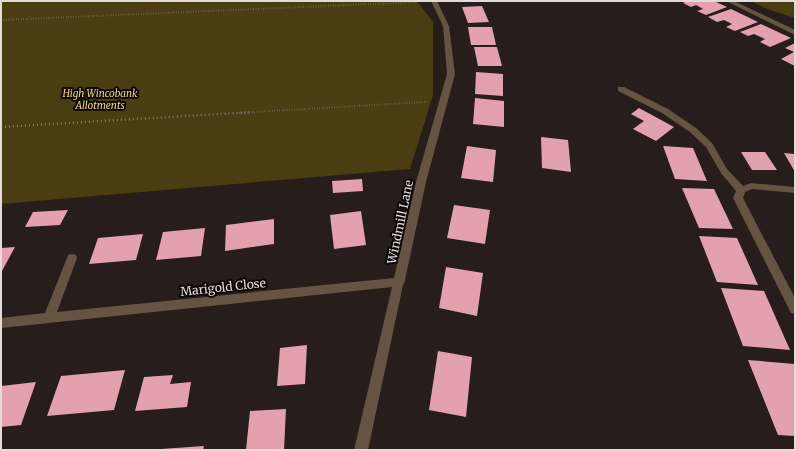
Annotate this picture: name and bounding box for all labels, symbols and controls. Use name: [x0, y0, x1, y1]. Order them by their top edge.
park label: High Wincobank Allotments: [61, 87, 138, 112]
street label: Windmill Lane: [384, 179, 416, 266]
street label: Marigold Close: [179, 275, 267, 299]

